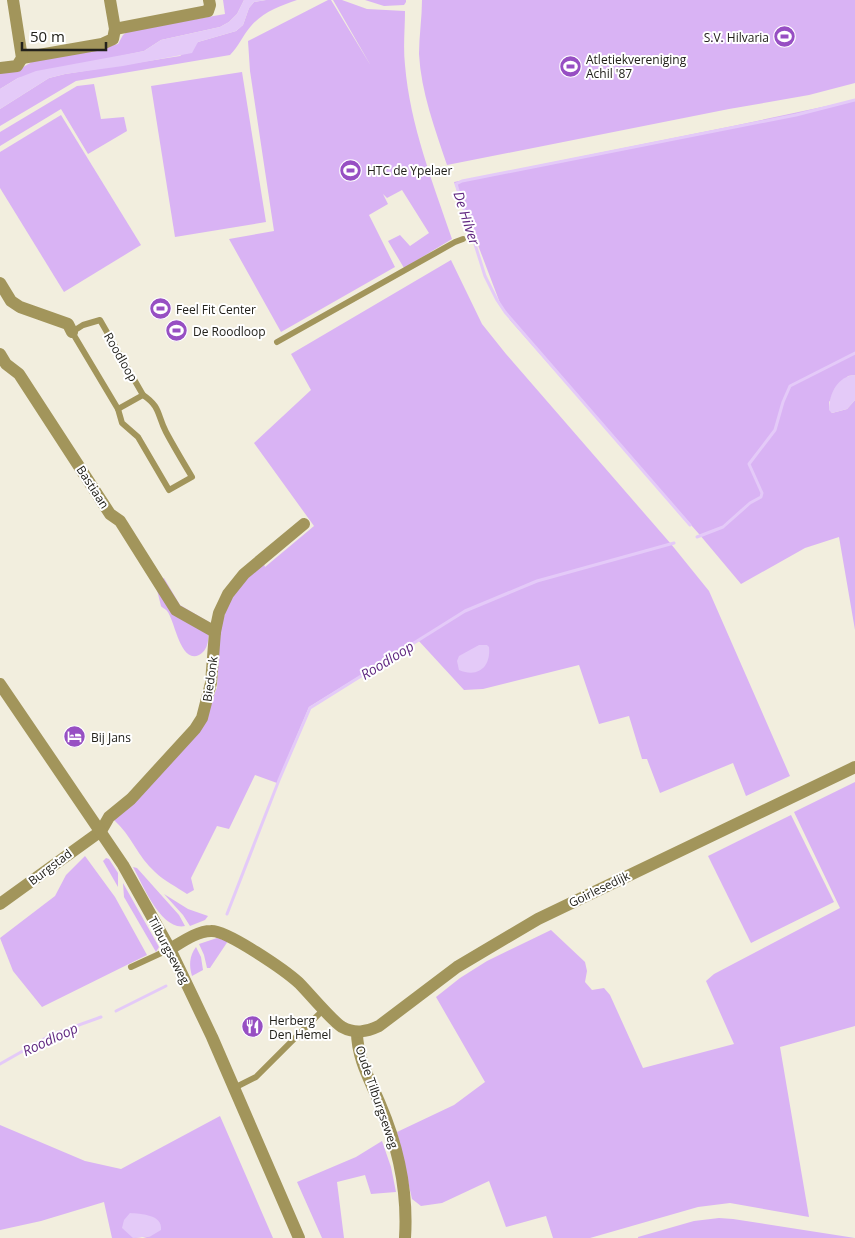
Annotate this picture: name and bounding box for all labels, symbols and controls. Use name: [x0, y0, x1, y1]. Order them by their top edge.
scale bar: [22, 20, 106, 52]
sports icon: S.V. Hilvaria: [773, 25, 797, 49]
text: 50 m: [30, 26, 65, 46]
place label: S.V. Hilvaria: [704, 29, 769, 46]
place label: Atletiekvereniging Achil '87: [586, 51, 687, 82]
sports icon: Atletiekvereniging Achil '87: [558, 54, 582, 78]
sports icon: HTC de Ypelaer: [339, 158, 363, 182]
place label: HTC de Ypelaer: [367, 162, 453, 179]
water label: De Hilver: [449, 189, 485, 248]
sports icon: Feel Fit Center: [148, 297, 172, 321]
place label: Feel Fit Center: [176, 301, 256, 318]
sports icon: De Roodloop: [165, 319, 189, 343]
place label: De Roodloop: [193, 323, 266, 340]
street label: Roodloop: [100, 329, 142, 385]
street label: Bastiaan: [73, 462, 113, 512]
water label: Roodloop: [357, 636, 417, 684]
street label: Biedonk: [198, 654, 222, 703]
hotel icon: Bij Jans: [63, 725, 87, 749]
place label: Bij Jans: [91, 729, 131, 746]
street label: Burgstad: [25, 845, 75, 889]
street label: Goirlesedijk: [566, 867, 633, 911]
street label: Tilburgseweg: [144, 913, 194, 987]
place label: Herberg Den Hemel: [269, 1012, 331, 1043]
restaurant icon: Herberg Den Hemel: [241, 1015, 265, 1039]
water label: Roodloop: [19, 1018, 81, 1060]
street label: Oude Tilburgseweg: [351, 1043, 403, 1151]

